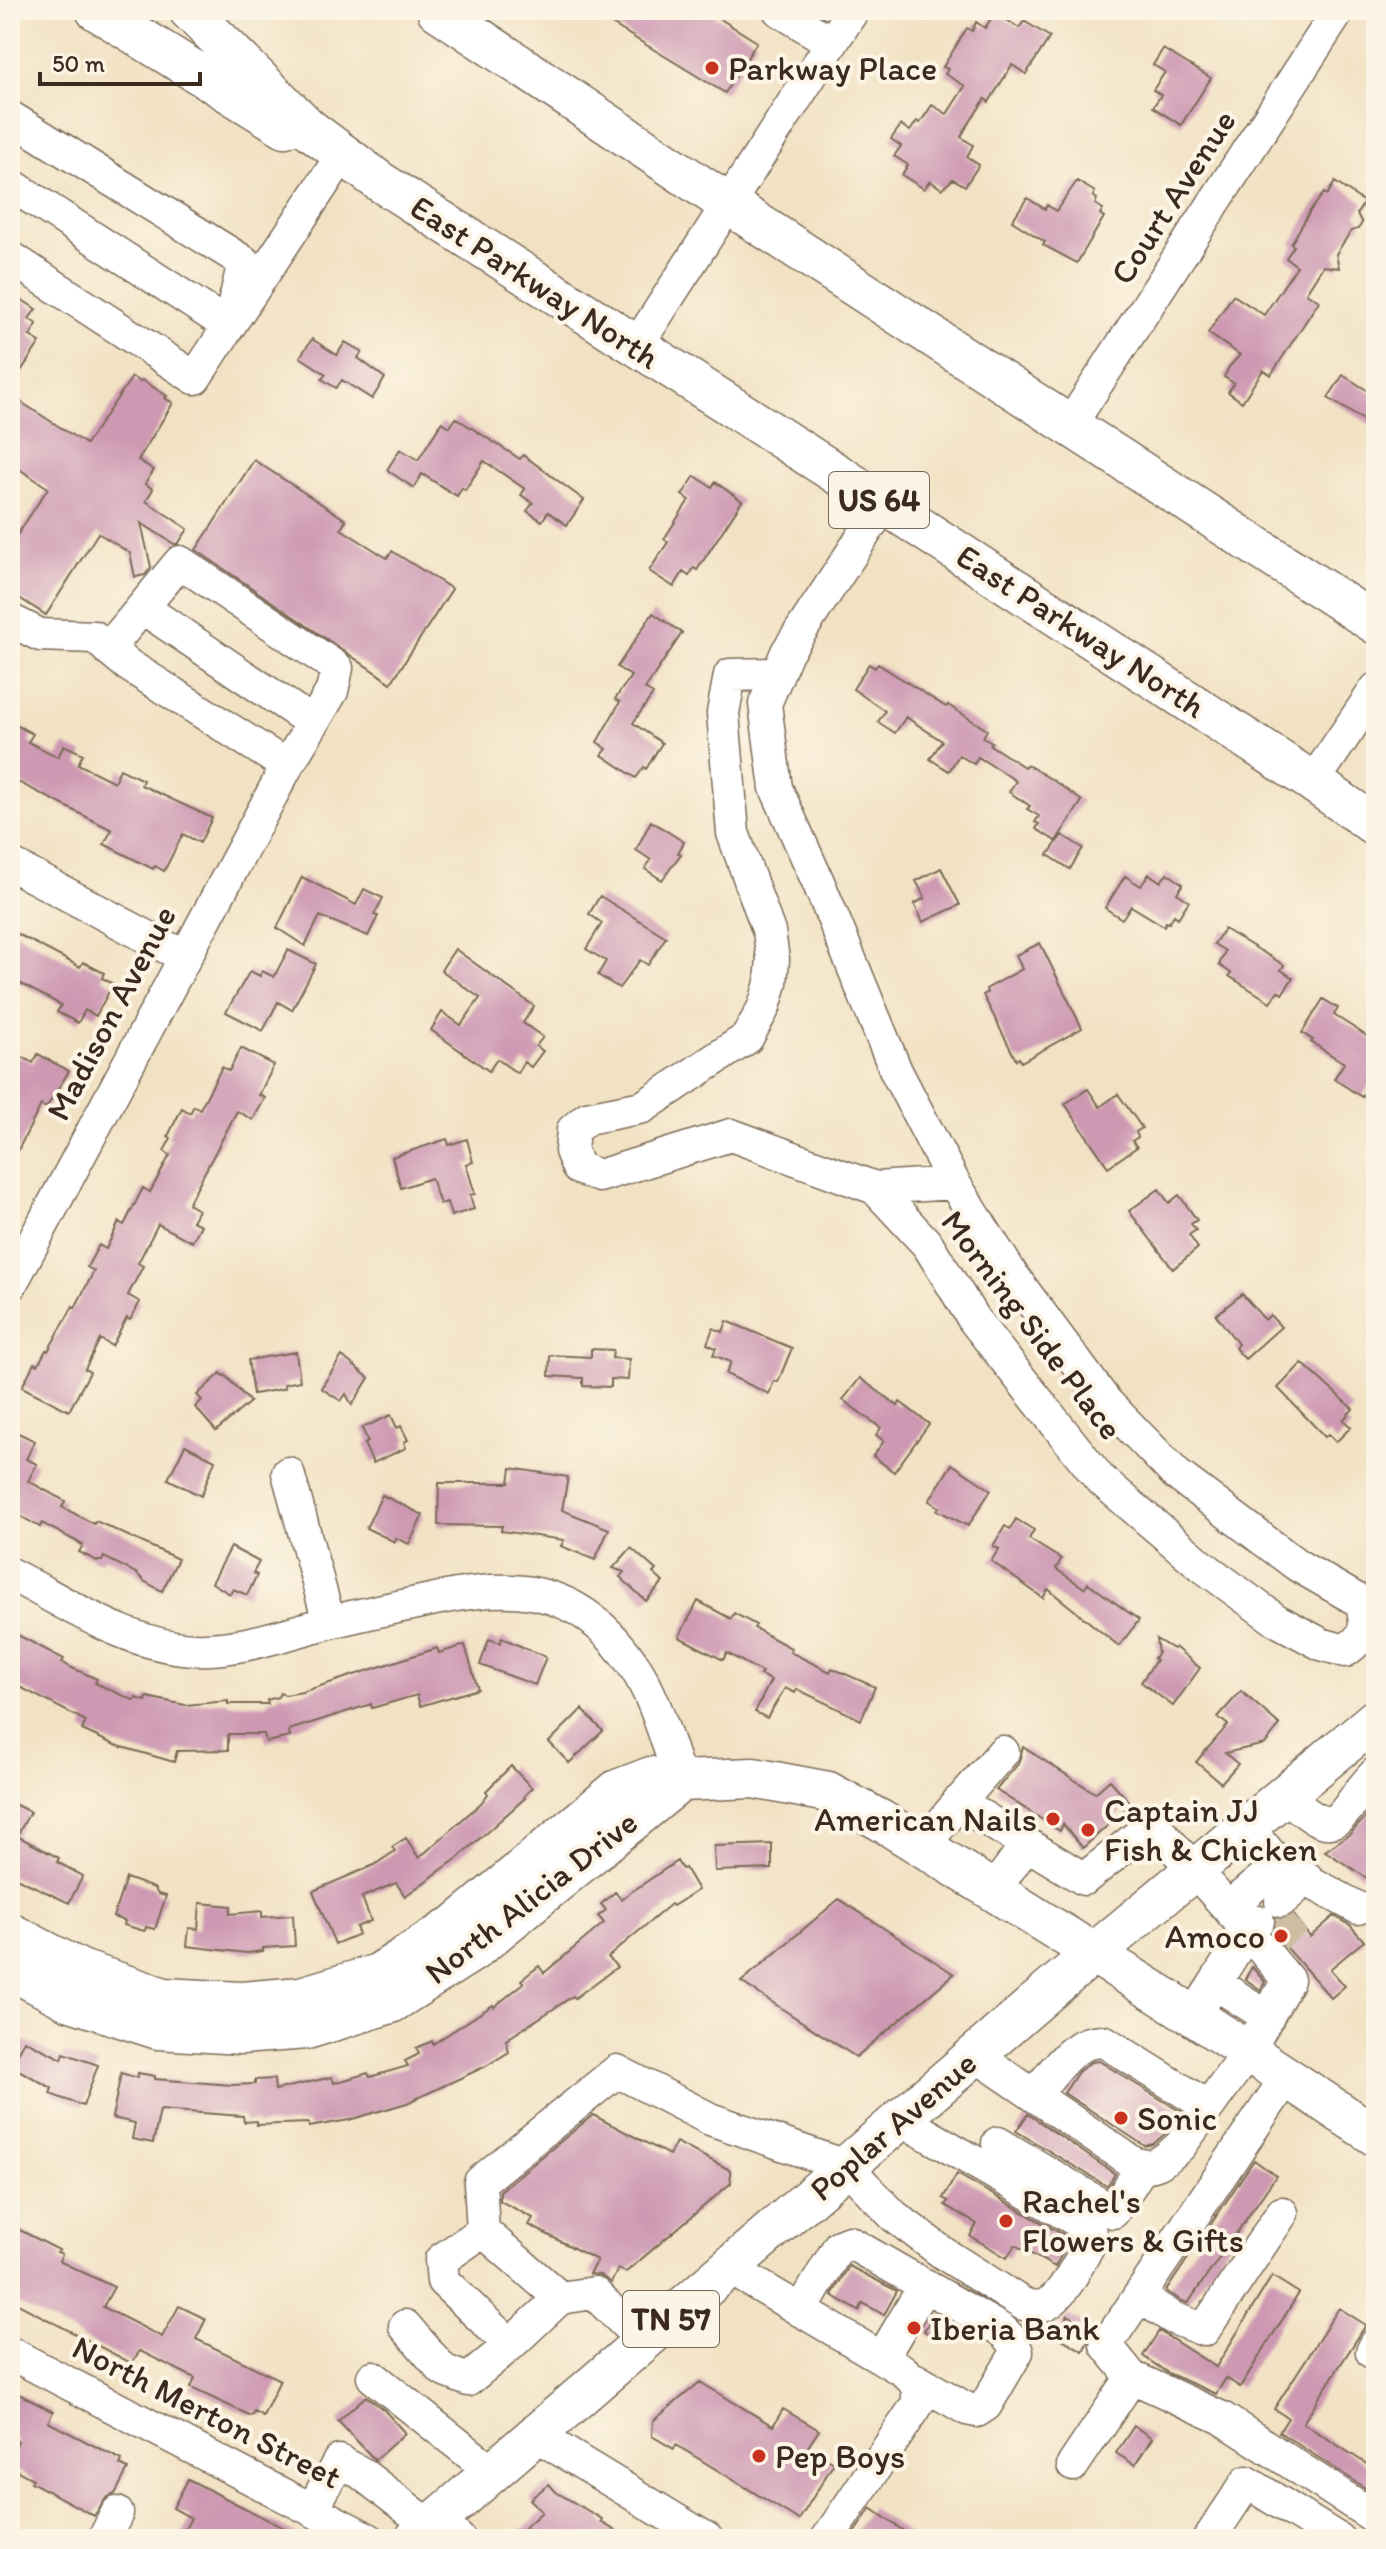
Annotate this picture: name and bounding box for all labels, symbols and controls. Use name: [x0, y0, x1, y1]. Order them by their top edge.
scale bar: [40, 36, 200, 86]
place label: Parkway Place: [728, 48, 937, 89]
text: 50 m: [52, 49, 105, 78]
marker: Parkway Place: [703, 59, 721, 77]
street label: Court Avenue: [1101, 102, 1245, 292]
street label: East Parkway North: [403, 186, 667, 378]
road number: US 64: [829, 472, 929, 528]
street label: East Parkway North: [949, 535, 1213, 727]
street label: Madison Avenue: [37, 898, 185, 1128]
street label: Morning Side Place: [932, 1202, 1132, 1448]
place label: Captain JJ Fish & Chicken: [1104, 1790, 1317, 1870]
place label: American Nails: [814, 1799, 1037, 1840]
street label: North Alicia Drive: [417, 1801, 645, 1993]
marker: American Nails: [1044, 1810, 1062, 1828]
marker: Captain JJ Fish & Chicken: [1079, 1821, 1097, 1839]
place label: Amoco: [1165, 1916, 1265, 1957]
marker: Amoco: [1272, 1927, 1290, 1945]
street label: Poplar Avenue: [801, 2042, 985, 2210]
place label: Sonic: [1137, 2098, 1217, 2139]
marker: Sonic: [1112, 2109, 1130, 2127]
place label: Rachel's Flowers & Gifts: [1022, 2181, 1244, 2261]
marker: Rachel's Flowers & Gifts: [997, 2212, 1015, 2230]
road number: TN 57: [623, 2291, 719, 2347]
place label: Iberia Bank: [930, 2308, 1100, 2349]
marker: Iberia Bank: [905, 2319, 923, 2337]
street label: North Merton Street: [66, 2327, 348, 2497]
place label: Pep Boys: [775, 2436, 905, 2477]
marker: Pep Boys: [750, 2447, 768, 2465]

